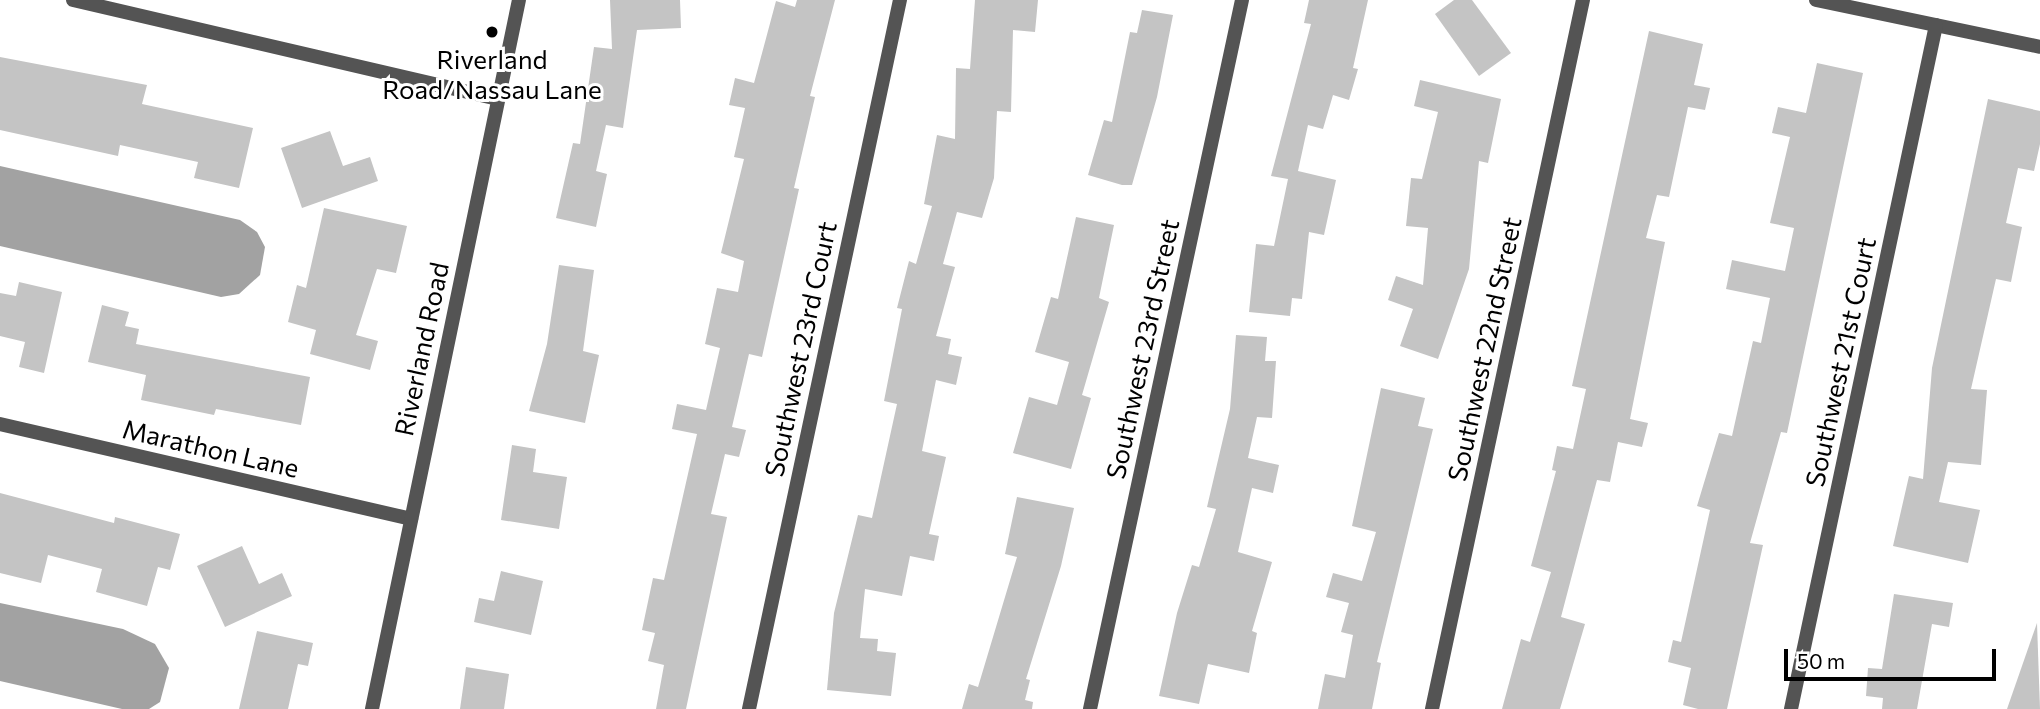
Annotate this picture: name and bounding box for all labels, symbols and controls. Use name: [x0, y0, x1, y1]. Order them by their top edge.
marker: Riverland Road/Nassau Lane: [484, 24, 500, 40]
place label: Riverland Road/Nassau Lane: [382, 43, 602, 104]
street label: Southwest 22nd Street: [1441, 214, 1527, 484]
street label: Southwest 23rd Street: [1099, 216, 1185, 482]
street label: Southwest 23rd Court: [758, 219, 842, 479]
street label: Southwest 21st Court: [1798, 235, 1882, 489]
street label: Riverland Road: [387, 259, 455, 439]
street label: Marathon Lane: [120, 413, 302, 483]
scale bar: [1788, 636, 2000, 680]
text: 50 m: [1797, 648, 1845, 673]

